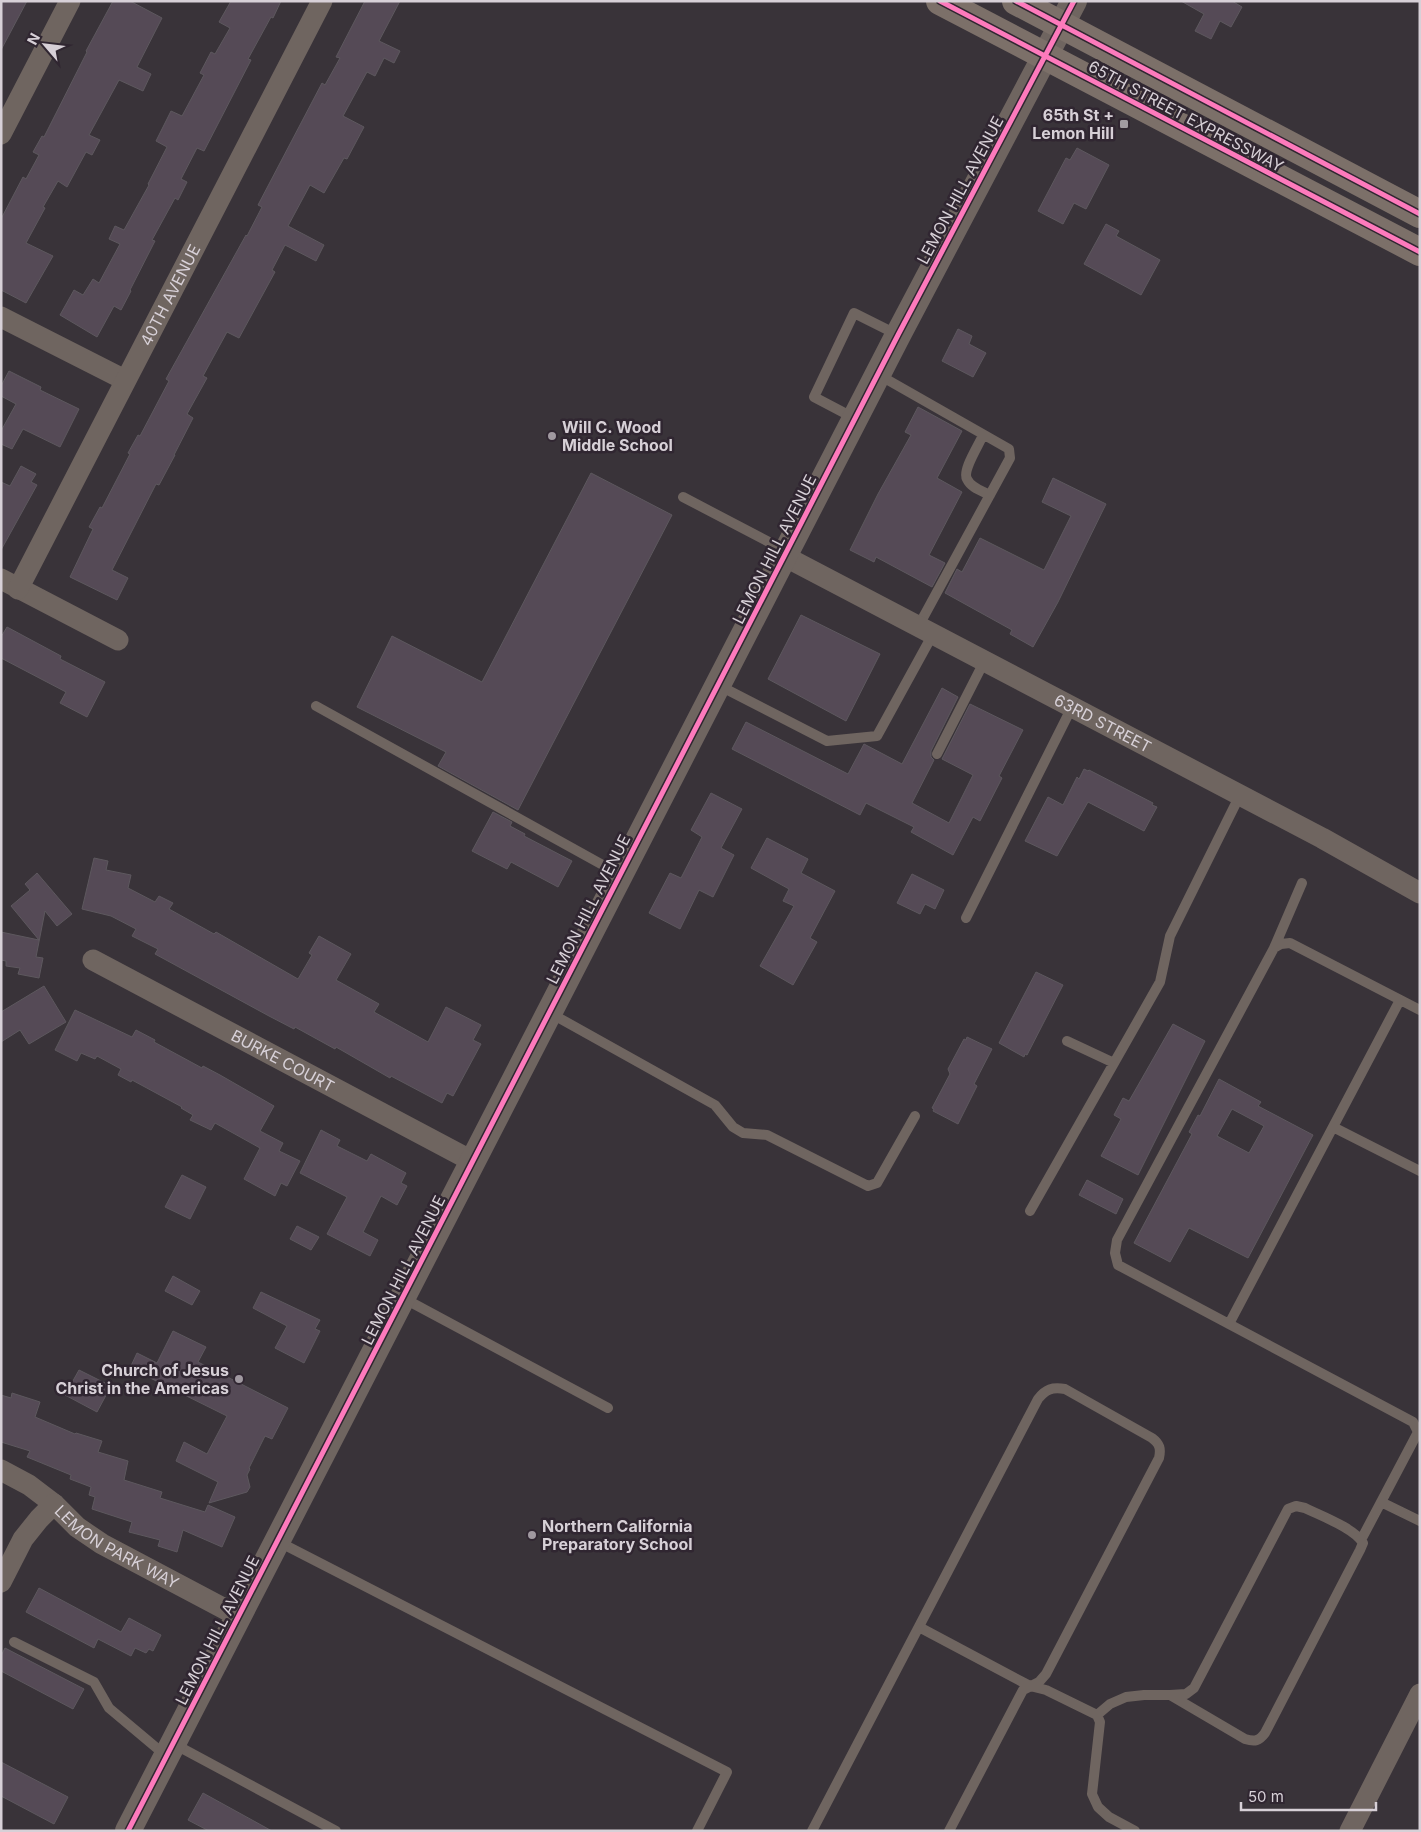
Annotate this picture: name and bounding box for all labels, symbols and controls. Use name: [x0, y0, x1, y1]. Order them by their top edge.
north arrow: [20, 20, 70, 70]
text: N: [23, 30, 43, 47]
street label: 65TH STREET EXPRESSWAY: [1085, 56, 1287, 176]
place label: 65th St + Lemon Hill: [1032, 105, 1114, 143]
street label: LEMON HILL AVENUE: [912, 113, 1008, 267]
marker: 65th St + Lemon Hill: [1118, 118, 1130, 130]
street label: 40TH AVENUE: [136, 241, 204, 349]
place label: Will C. Wood Middle School: [562, 417, 673, 455]
marker: Will C. Wood Middle School: [546, 430, 558, 442]
street label: LEMON HILL AVENUE: [728, 471, 820, 627]
street label: 63RD STREET: [1051, 690, 1155, 757]
street label: LEMON HILL AVENUE: [542, 831, 634, 987]
street label: BURKE COURT: [228, 1025, 338, 1096]
street label: LEMON HILL AVENUE: [357, 1192, 449, 1348]
place label: Church of Jesus Christ in the Americas: [55, 1360, 229, 1398]
marker: Church of Jesus Christ in the Americas: [233, 1373, 245, 1385]
street label: LEMON PARK WAY: [51, 1501, 182, 1593]
place label: Northern California Preparatory School: [542, 1516, 693, 1554]
marker: Northern California Preparatory School: [526, 1529, 538, 1541]
street label: LEMON HILL AVENUE: [171, 1552, 263, 1708]
scale bar: [1241, 1780, 1376, 1812]
text: 50 m: [1248, 1787, 1284, 1806]

